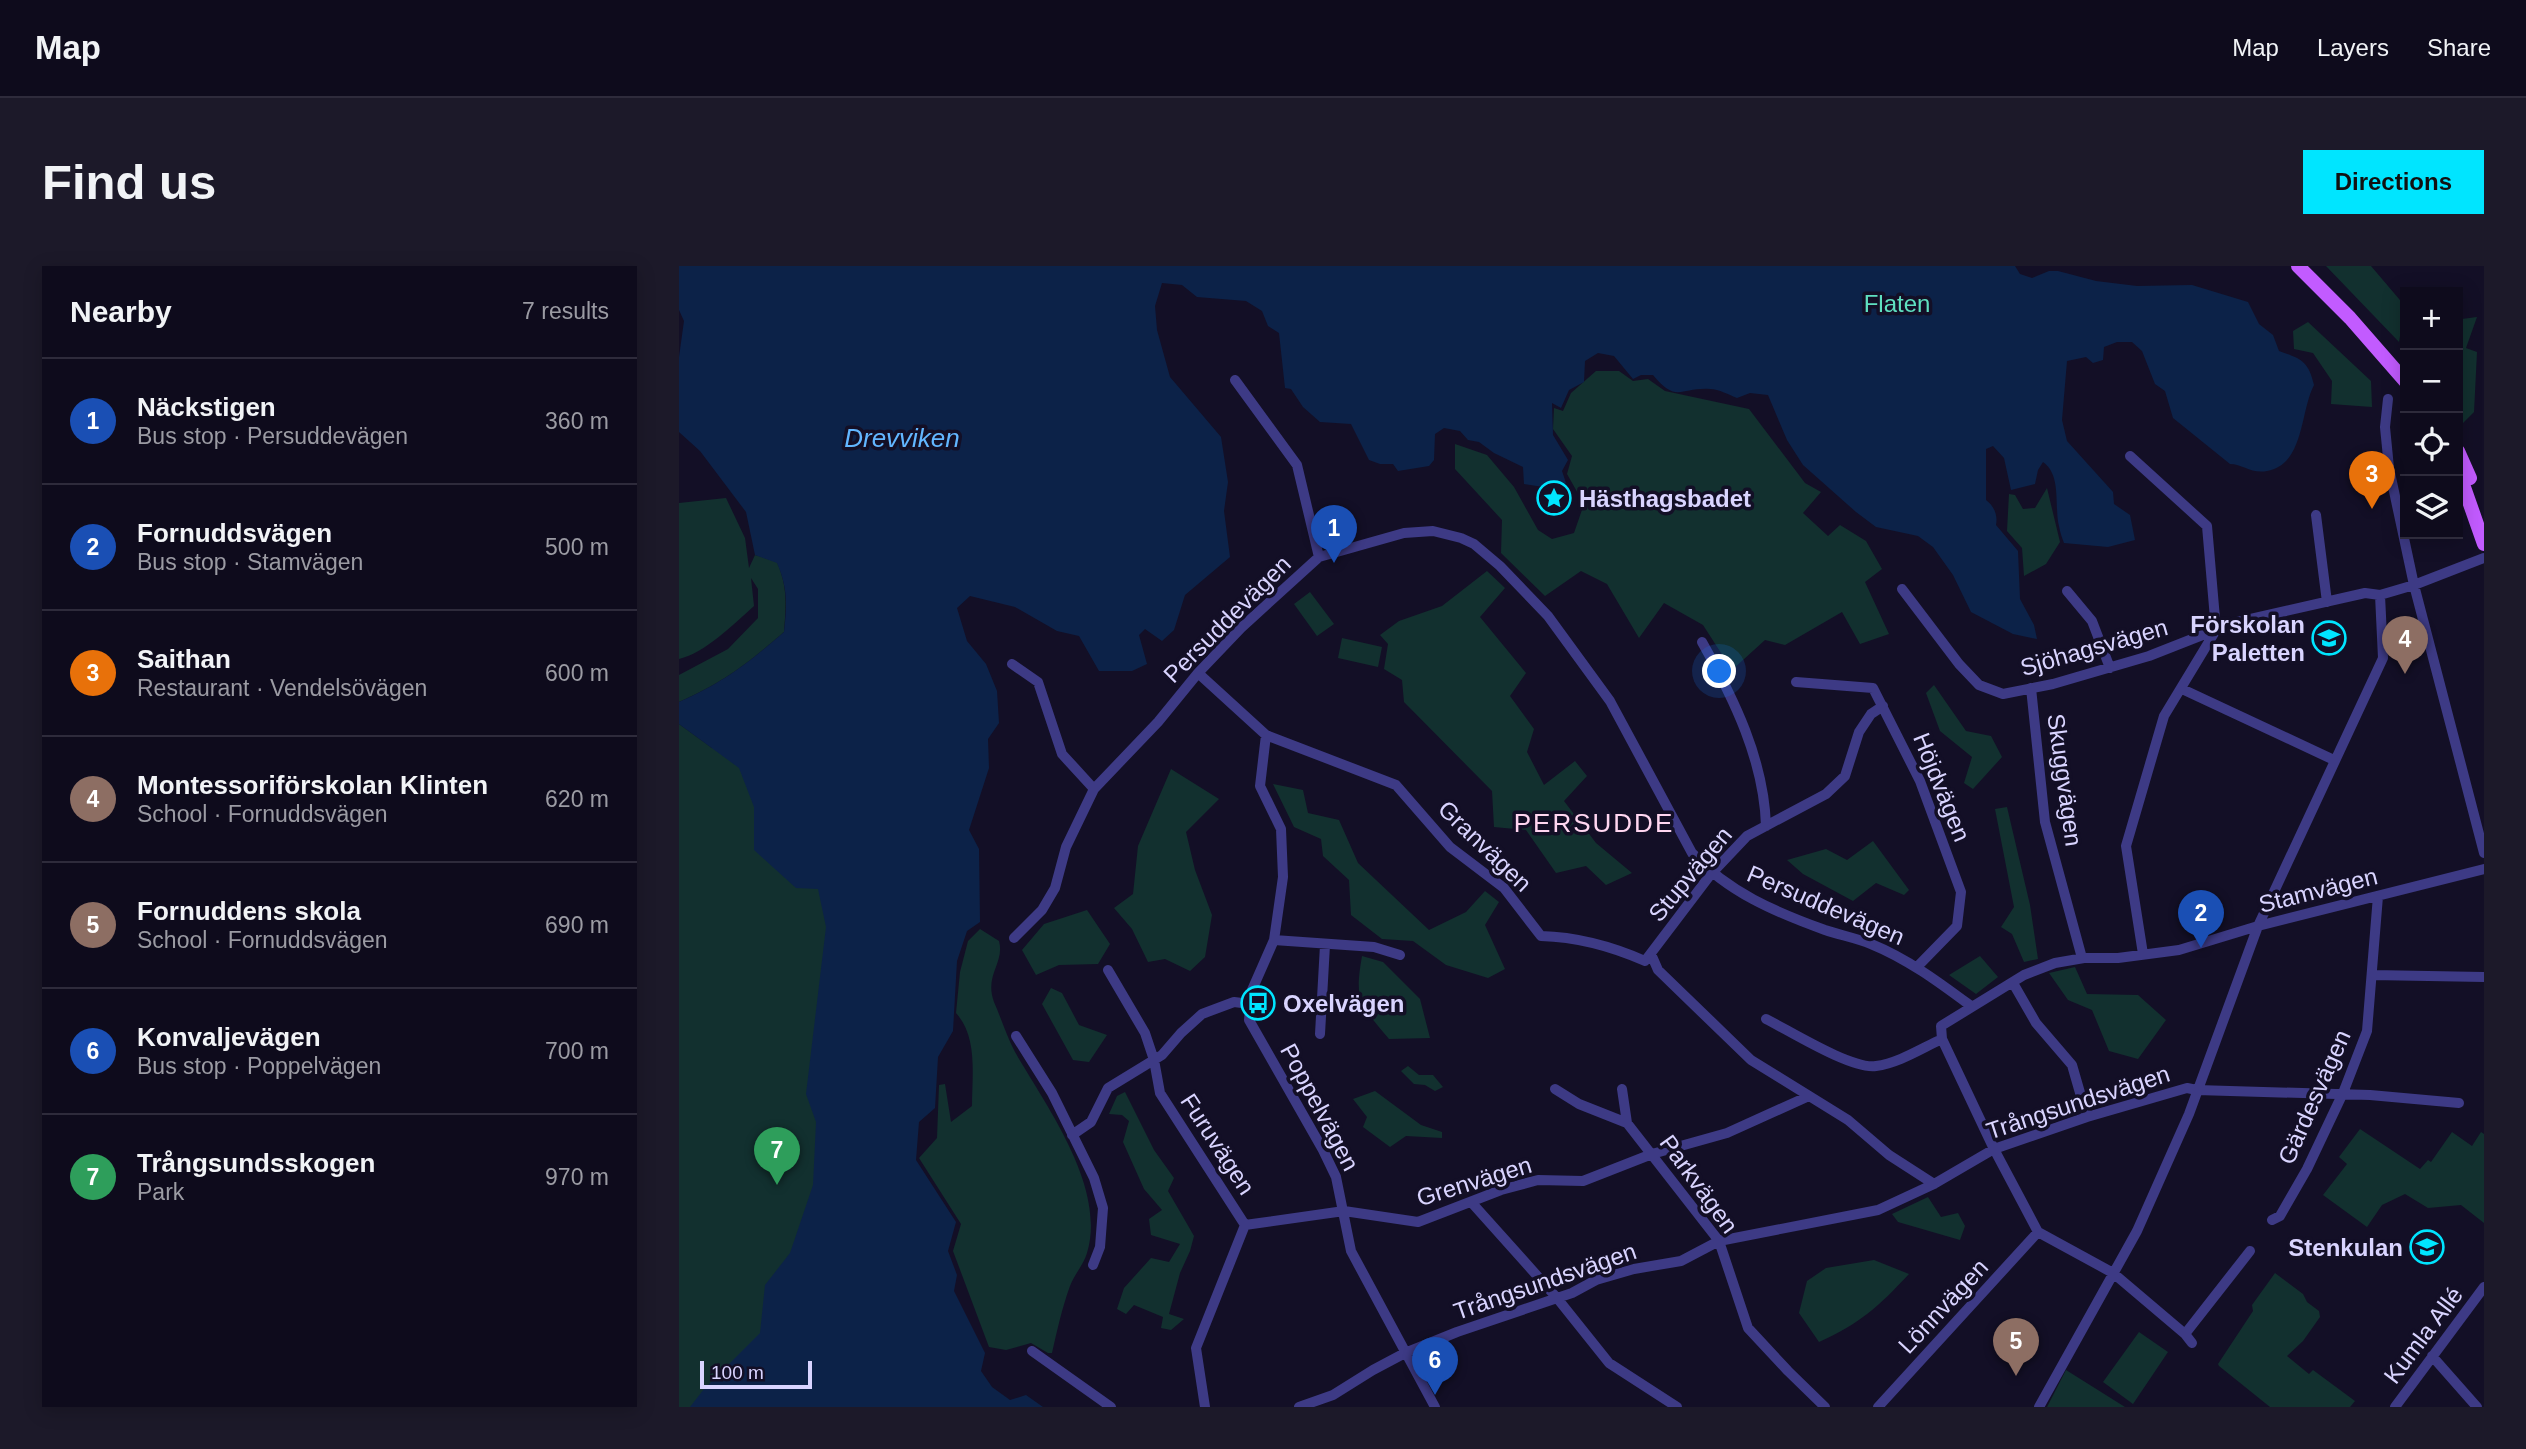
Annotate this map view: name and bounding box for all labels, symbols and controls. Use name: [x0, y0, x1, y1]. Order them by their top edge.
text: Map: [35, 29, 101, 66]
text: Map: [2232, 34, 2279, 61]
text: Layers: [2317, 34, 2389, 61]
text: Share: [2427, 34, 2491, 61]
button: Directions: [2303, 150, 2484, 214]
text: Find us: [42, 155, 216, 209]
map controls: [2400, 287, 2463, 539]
button: +: [2400, 287, 2463, 350]
park label: Flaten: [1864, 290, 1930, 317]
text: Nearby: [70, 295, 172, 328]
text: 7 results: [522, 298, 609, 324]
button: −: [2400, 350, 2463, 413]
text: Näckstigen: [137, 392, 276, 422]
text: 1: [87, 408, 99, 434]
text: 360 m: [545, 408, 609, 434]
button: locate: [2400, 413, 2463, 476]
text: Bus stop · Persuddevägen: [137, 423, 408, 449]
water label: Drevviken: [844, 423, 960, 453]
pin: 3: [2349, 451, 2395, 509]
button: layers: [2400, 476, 2463, 539]
place icon: Hästhagsbadet: [1535, 479, 1573, 517]
place label: Hästhagsbadet: [1579, 485, 1751, 512]
pin: 1: [1311, 505, 1357, 563]
text: Fornuddsvägen: [137, 518, 332, 548]
text: 2: [87, 534, 99, 560]
text: 500 m: [545, 534, 609, 560]
text: Bus stop · Stamvägen: [137, 549, 363, 575]
street label: Persuddevägen: [1158, 550, 1296, 688]
place label: Förskolan Paletten: [2190, 611, 2305, 666]
street label: Sjöhagsvägen: [2017, 613, 2171, 681]
pin: 4: [2382, 616, 2428, 674]
school or university icon: Förskolan Paletten: [2310, 619, 2348, 657]
text: Saithan: [137, 644, 231, 674]
your location: [1702, 654, 1736, 688]
text: 3: [87, 660, 99, 686]
text: 600 m: [545, 660, 609, 686]
text: Restaurant · Vendelsövägen: [137, 675, 427, 701]
street label: Skuggvägen: [2042, 712, 2088, 848]
street label: Höjdvägen: [1908, 729, 1976, 845]
text: Montessoriförskolan Klinten: [137, 770, 488, 800]
text: 4: [87, 786, 99, 812]
text: 620 m: [545, 786, 609, 812]
street label: Granvägen: [1433, 795, 1537, 897]
text: School · Fornuddsvägen: [137, 801, 388, 827]
district label: PERSUDDE: [1514, 808, 1674, 838]
street label: Stupvägen: [1643, 821, 1737, 927]
street label: Persuddevägen: [1743, 860, 1909, 950]
street label: Stamvägen: [2256, 862, 2380, 918]
pin: 2: [2178, 890, 2224, 948]
text: Fornuddens skola: [137, 896, 361, 926]
text: 5: [87, 912, 99, 938]
text: 690 m: [545, 912, 609, 938]
text: School · Fornuddsvägen: [137, 927, 388, 953]
bus stop icon: Oxelvägen: [1239, 984, 1277, 1022]
place label: Oxelvägen: [1283, 990, 1404, 1017]
text: Konvaljevägen: [137, 1022, 321, 1052]
street label: Gärdesvägen: [2272, 1026, 2356, 1168]
text: 6: [87, 1038, 99, 1064]
text: 700 m: [545, 1038, 609, 1064]
street label: Poppelvägen: [1275, 1039, 1365, 1175]
text: Bus stop · Poppelvägen: [137, 1053, 381, 1079]
street label: Trångsundsvägen: [1983, 1060, 2173, 1144]
street label: Furuvägen: [1175, 1089, 1261, 1199]
pin: 7: [754, 1127, 800, 1185]
street label: Parkvägen: [1654, 1130, 1744, 1238]
text: Trångsundsskogen: [137, 1148, 375, 1178]
street label: Grenvägen: [1413, 1151, 1535, 1211]
text: 7: [87, 1164, 99, 1190]
text: 970 m: [545, 1164, 609, 1190]
text: Park: [137, 1179, 184, 1205]
school or university icon: Stenkulan: [2408, 1228, 2446, 1266]
place label: Stenkulan: [2288, 1234, 2403, 1261]
street label: Trångsundsvägen: [1450, 1237, 1640, 1325]
street label: Lönnvägen: [1893, 1253, 1993, 1359]
street label: Kumla Allé: [2378, 1282, 2468, 1388]
pin: 5: [1993, 1318, 2039, 1376]
pin: 6: [1412, 1337, 1458, 1395]
scale bar: [700, 1358, 812, 1390]
text: 100 m: [711, 1362, 764, 1383]

